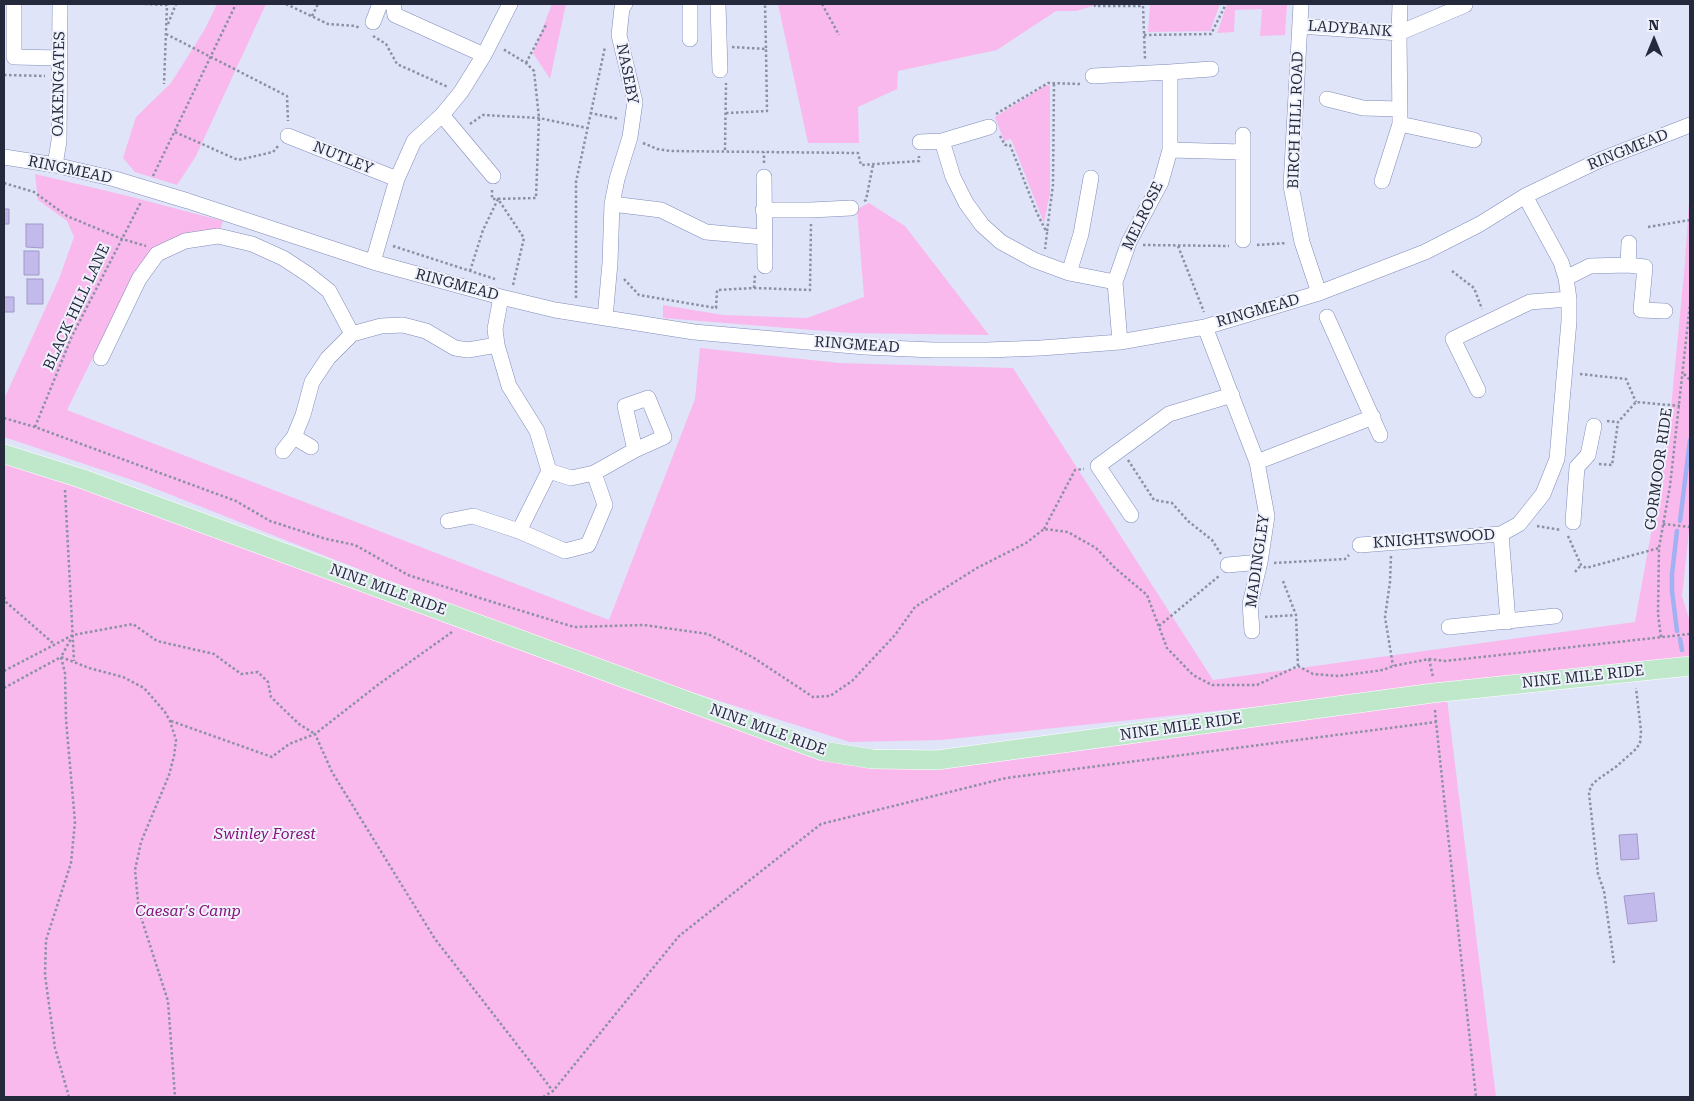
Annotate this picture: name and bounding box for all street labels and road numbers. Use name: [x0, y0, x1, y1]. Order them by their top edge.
street label: LADYBANK: [1307, 17, 1393, 41]
street label: OAKENGATES: [49, 31, 69, 137]
street label: NASEBY: [612, 42, 642, 106]
street label: BIRCH HILL ROAD: [1285, 51, 1307, 189]
street label: RINGMEAD: [1585, 126, 1671, 174]
street label: NUTLEY: [310, 138, 376, 178]
street label: RINGMEAD: [26, 152, 114, 188]
street label: MELROSE: [1119, 179, 1167, 253]
street label: BLACK HILL LANE: [40, 241, 114, 373]
street label: RINGMEAD: [413, 265, 501, 305]
street label: RINGMEAD: [1214, 291, 1302, 331]
street label: RINGMEAD: [814, 333, 900, 357]
street label: GORMOOR RIDE: [1641, 407, 1677, 531]
street label: MADINGLEY: [1243, 513, 1273, 609]
street label: KNIGHTSWOOD: [1372, 526, 1496, 552]
street label: NINE MILE RIDE: [327, 561, 449, 619]
street label: NINE MILE RIDE: [1521, 662, 1645, 692]
street label: NINE MILE RIDE: [707, 701, 829, 759]
street label: NINE MILE RIDE: [1119, 710, 1243, 744]

